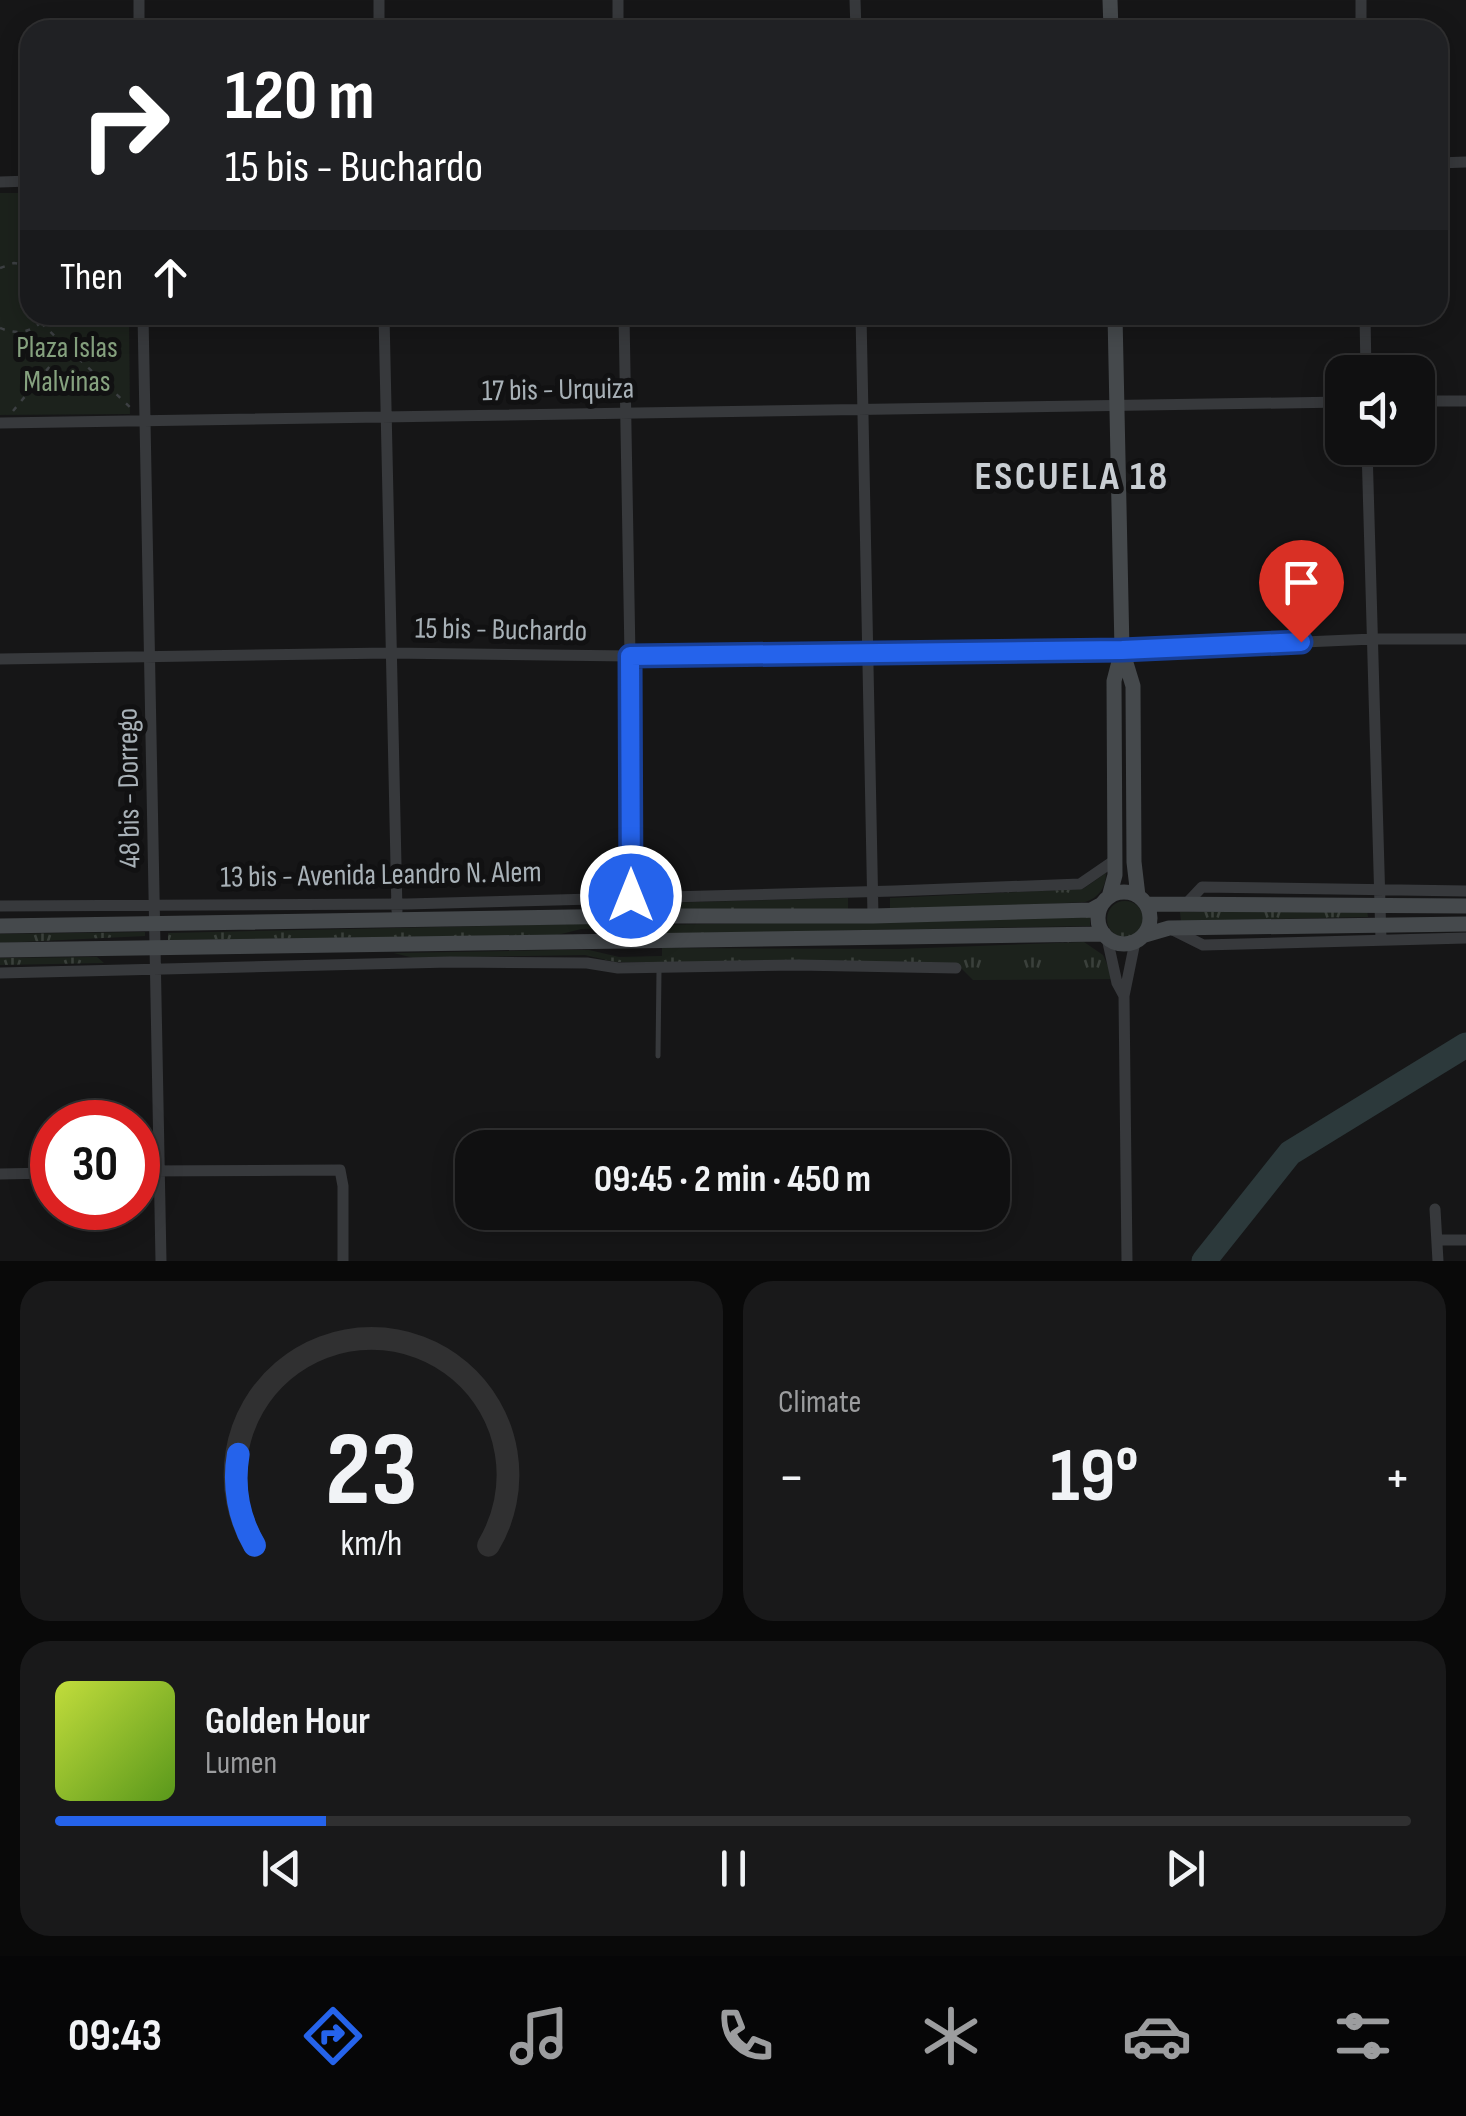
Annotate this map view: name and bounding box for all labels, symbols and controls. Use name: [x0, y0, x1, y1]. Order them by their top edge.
text: 120 m: [225, 55, 375, 139]
icon: right: [60, 60, 190, 190]
text: 15 bis - Buchardo: [225, 140, 483, 195]
icon: ahead: [143, 250, 198, 305]
text: Then: [60, 255, 123, 300]
park label: Plaza Islas Malvinas: [16, 330, 118, 400]
map controls: [1325, 355, 1435, 465]
button: sound: [1325, 355, 1435, 465]
street label: 17 bis - Urquiza: [481, 371, 635, 409]
district label: ESCUELA 18: [974, 453, 1170, 501]
pin: [1259, 540, 1344, 643]
icon: arrive: [1274, 555, 1329, 610]
street label: 15 bis - Buchardo: [415, 611, 587, 649]
street label: 48 bis - Dorrego: [110, 708, 148, 868]
position arrow: [579, 844, 683, 948]
street label: 13 bis - Avenida Leandro N. Alem: [220, 854, 542, 896]
speed limit sign: 30: [30, 1100, 160, 1230]
text: 09:45 · 2 min · 450 m: [594, 1157, 871, 1202]
text: Climate: [778, 1383, 861, 1422]
text: 23: [325, 1409, 418, 1534]
text: 19°: [1050, 1432, 1139, 1523]
text: −: [778, 1445, 805, 1512]
text: +: [1384, 1445, 1411, 1512]
text: km/h: [341, 1523, 402, 1566]
text: Golden Hour: [205, 1699, 370, 1744]
text: Lumen: [205, 1744, 277, 1783]
icon: previous: [254, 1841, 309, 1896]
icon: pause: [706, 1841, 761, 1896]
icon: next: [1158, 1841, 1213, 1896]
icon: directions: [298, 2001, 368, 2071]
icon: music: [504, 2001, 574, 2071]
icon: phone: [710, 2001, 780, 2071]
icon: climate: [916, 2001, 986, 2071]
icon: car: [1122, 2001, 1192, 2071]
icon: filters: [1328, 2001, 1398, 2071]
text: 09:43: [68, 2009, 162, 2064]

